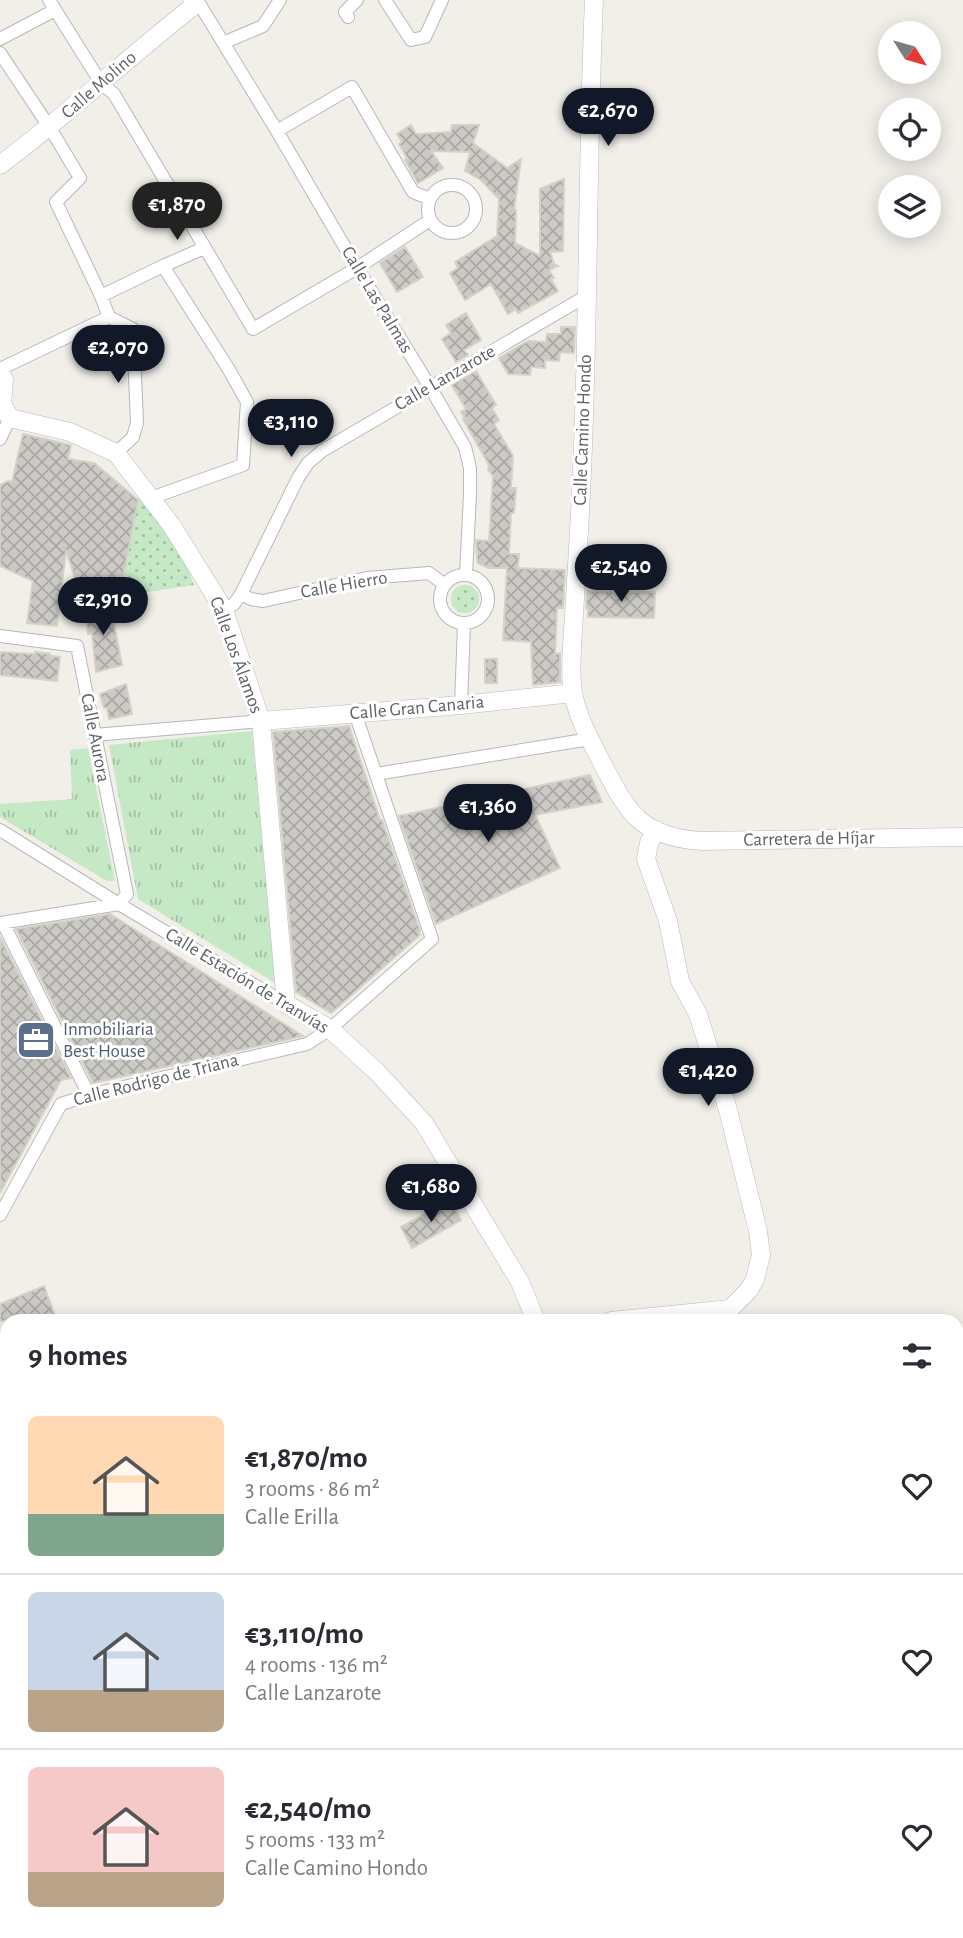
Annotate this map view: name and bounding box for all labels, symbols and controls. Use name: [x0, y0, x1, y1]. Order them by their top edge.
north arrow: [878, 21, 942, 84]
map controls: [878, 21, 941, 238]
street label: Calle Molino: [58, 48, 140, 122]
pin: €2,670: [551, 88, 665, 148]
button: locate: [878, 98, 941, 161]
text: €2,670: [578, 99, 638, 122]
button: layers: [878, 175, 941, 238]
pin: €1,870: [120, 182, 234, 242]
text: €1,870: [148, 193, 206, 216]
street label: Calle Las Palmas: [338, 243, 416, 357]
pin: €2,070: [61, 326, 175, 385]
text: €2,070: [88, 336, 148, 359]
street label: Calle Lanzarote: [391, 342, 499, 414]
street label: Calle Camino Hondo: [571, 354, 595, 506]
pin: €3,110: [234, 400, 348, 459]
text: €3,110: [264, 410, 318, 433]
pin: €2,540: [564, 544, 678, 604]
text: €2,540: [591, 555, 651, 578]
street label: Calle Hierro: [299, 568, 389, 602]
pin: €2,910: [46, 578, 160, 637]
text: €2,910: [74, 588, 132, 611]
street label: Calle Los Álamos: [206, 593, 268, 716]
street label: Calle Aurora: [77, 692, 113, 784]
street label: Calle Gran Canaria: [349, 693, 485, 723]
pin: €1,360: [431, 784, 545, 844]
text: €1,360: [459, 795, 517, 818]
street label: Carretera de Híjar: [743, 828, 875, 850]
street label: Calle Estación de Tranvías: [162, 925, 332, 1037]
office icon: Inmobiliaria Best House: [15, 1019, 57, 1061]
place label: Inmobiliaria Best House: [63, 1020, 154, 1061]
pin: €1,420: [651, 1048, 765, 1108]
street label: Calle Rodrigo de Triana: [72, 1050, 241, 1110]
text: €1,420: [679, 1059, 737, 1082]
pin: €1,680: [374, 1164, 488, 1224]
text: €1,680: [402, 1175, 460, 1198]
icon: filters: [898, 1337, 936, 1375]
text: 9 homes: [28, 1341, 128, 1371]
text: €1,870/mo: [245, 1443, 368, 1473]
icon: home: [84, 1444, 168, 1528]
icon: heart: [898, 1467, 936, 1505]
text: 3 rooms · 86 m²: [245, 1478, 380, 1501]
text: Calle Erilla: [245, 1506, 339, 1529]
text: €3,110/mo: [245, 1619, 364, 1649]
icon: home: [84, 1620, 168, 1704]
icon: heart: [898, 1643, 936, 1681]
text: 4 rooms · 136 m²: [245, 1654, 388, 1677]
text: Calle Lanzarote: [245, 1682, 381, 1705]
text: €2,540/mo: [245, 1794, 371, 1824]
icon: home: [84, 1795, 168, 1879]
icon: heart: [898, 1818, 936, 1856]
text: 5 rooms · 133 m²: [245, 1829, 385, 1852]
text: Calle Camino Hondo: [245, 1857, 428, 1880]

